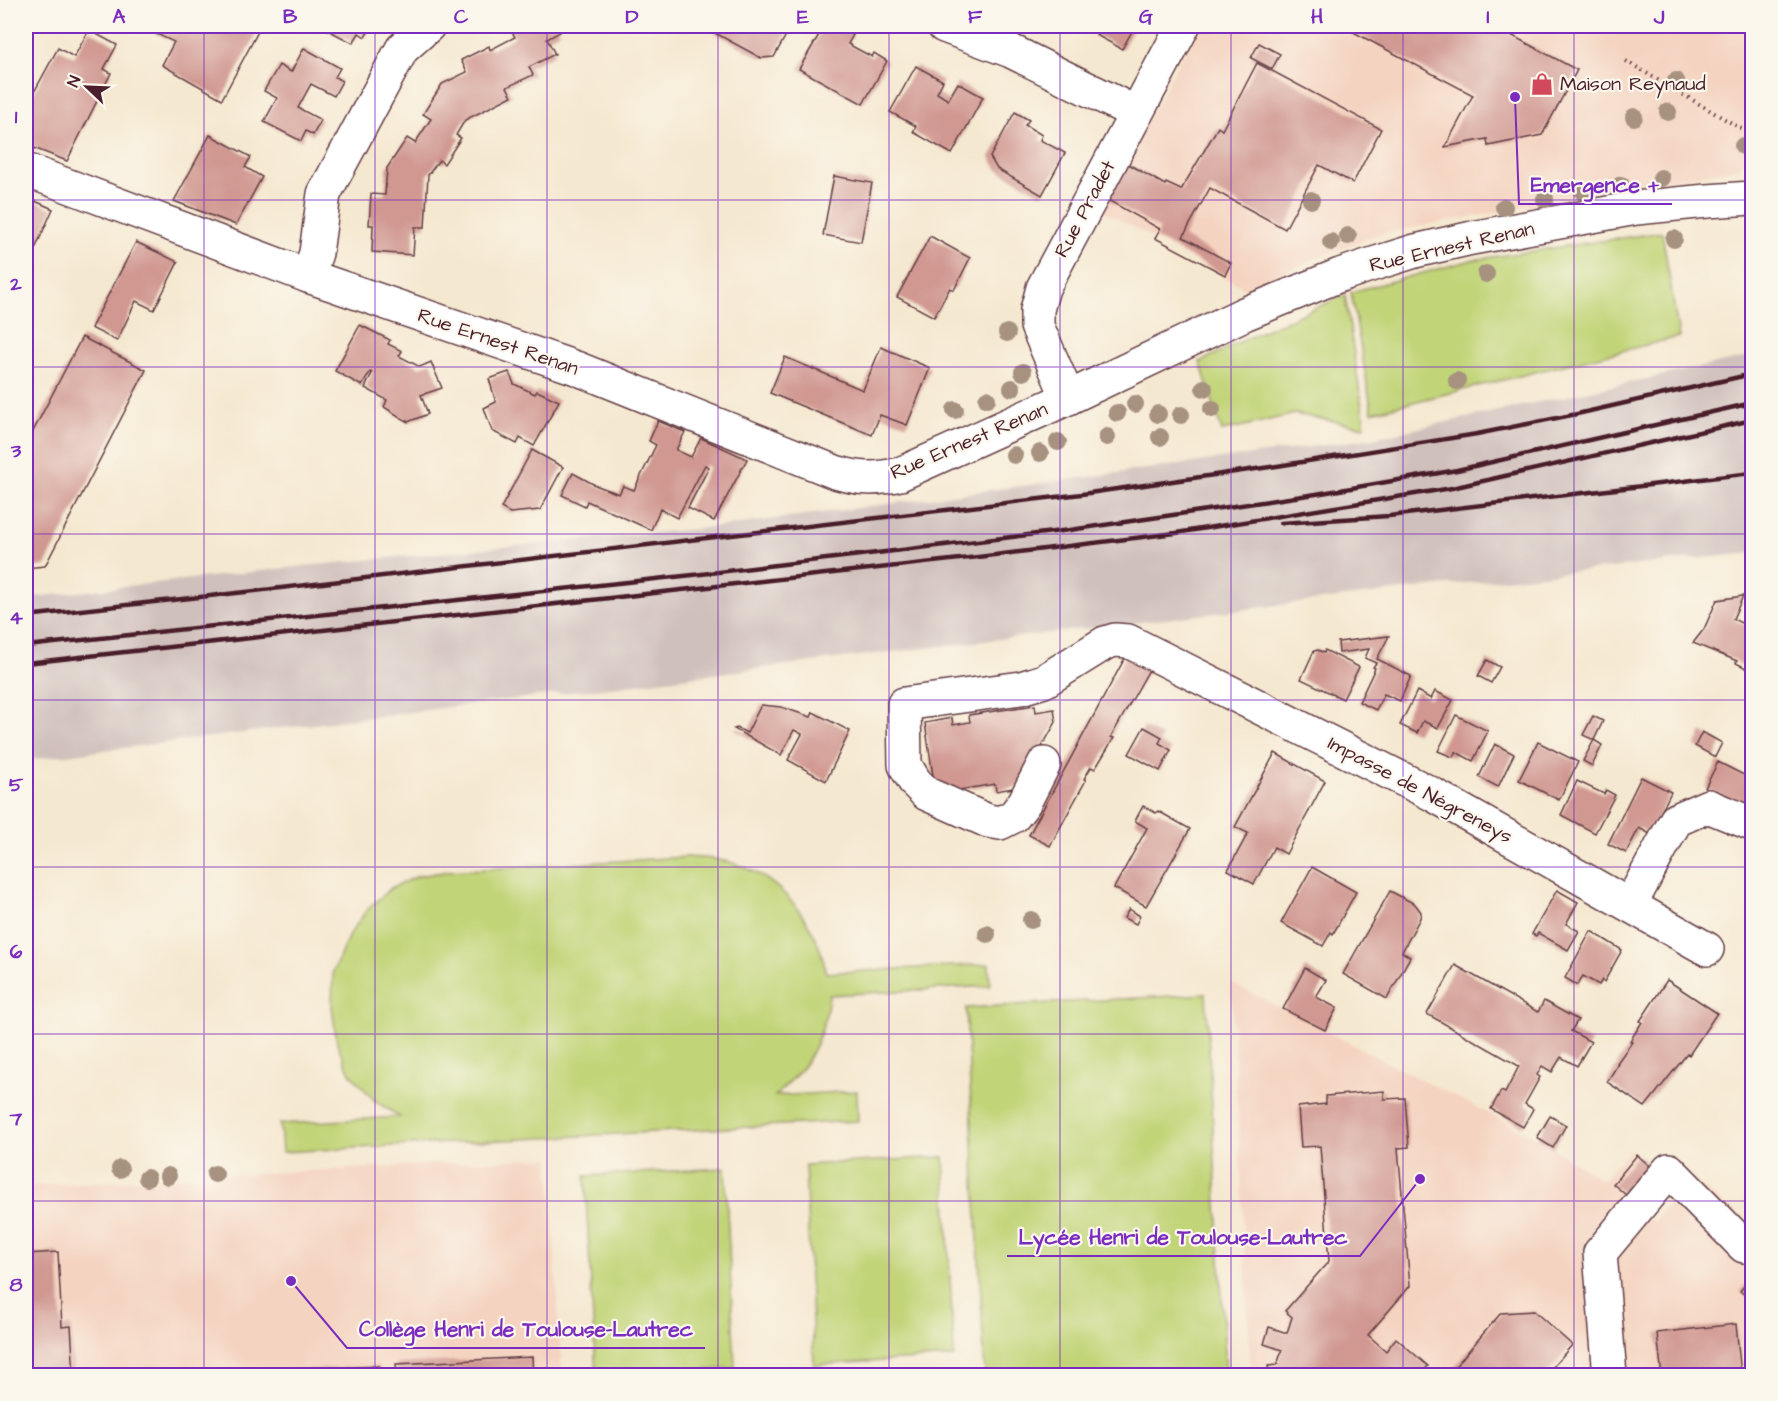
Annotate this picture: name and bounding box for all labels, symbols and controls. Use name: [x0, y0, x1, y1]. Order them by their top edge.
text: A: [113, 3, 126, 31]
text: B: [283, 3, 298, 31]
text: C: [454, 3, 469, 31]
text: D: [626, 3, 639, 31]
text: E: [797, 3, 809, 31]
text: F: [968, 3, 983, 31]
text: G: [1139, 3, 1153, 31]
text: H: [1311, 3, 1323, 31]
text: I: [1486, 3, 1490, 31]
text: J: [1653, 3, 1665, 31]
north arrow: [57, 57, 117, 117]
place label: Maison Reynaud: [1560, 70, 1706, 99]
shop icon: Maison Reynaud: [1529, 71, 1555, 97]
text: N: [62, 73, 86, 90]
text: 1: [15, 103, 18, 131]
street label: Rue Pradet: [1048, 155, 1122, 263]
callout: Emergence +: [1519, 165, 1672, 204]
text: Emergence +: [1531, 171, 1659, 202]
street label: Rue Ernest Renan: [1367, 214, 1537, 280]
text: 2: [9, 270, 22, 298]
street label: Rue Ernest Renan: [414, 301, 582, 383]
street label: Rue Ernest Renan: [886, 395, 1052, 487]
text: 3: [10, 437, 22, 465]
text: 4: [9, 604, 23, 632]
street label: Impasse de Négreneys: [1322, 729, 1517, 851]
text: 5: [9, 771, 24, 799]
text: 6: [10, 938, 23, 966]
text: 7: [9, 1105, 23, 1133]
callout: Lycée Henri de Toulouse-Lautrec: [1007, 1217, 1360, 1256]
text: Lycée Henri de Toulouse-Lautrec: [1018, 1223, 1348, 1255]
text: 8: [10, 1271, 23, 1299]
callout: Collège Henri de Toulouse-Lautrec: [347, 1309, 705, 1348]
text: Collège Henri de Toulouse-Lautrec: [359, 1315, 694, 1346]

